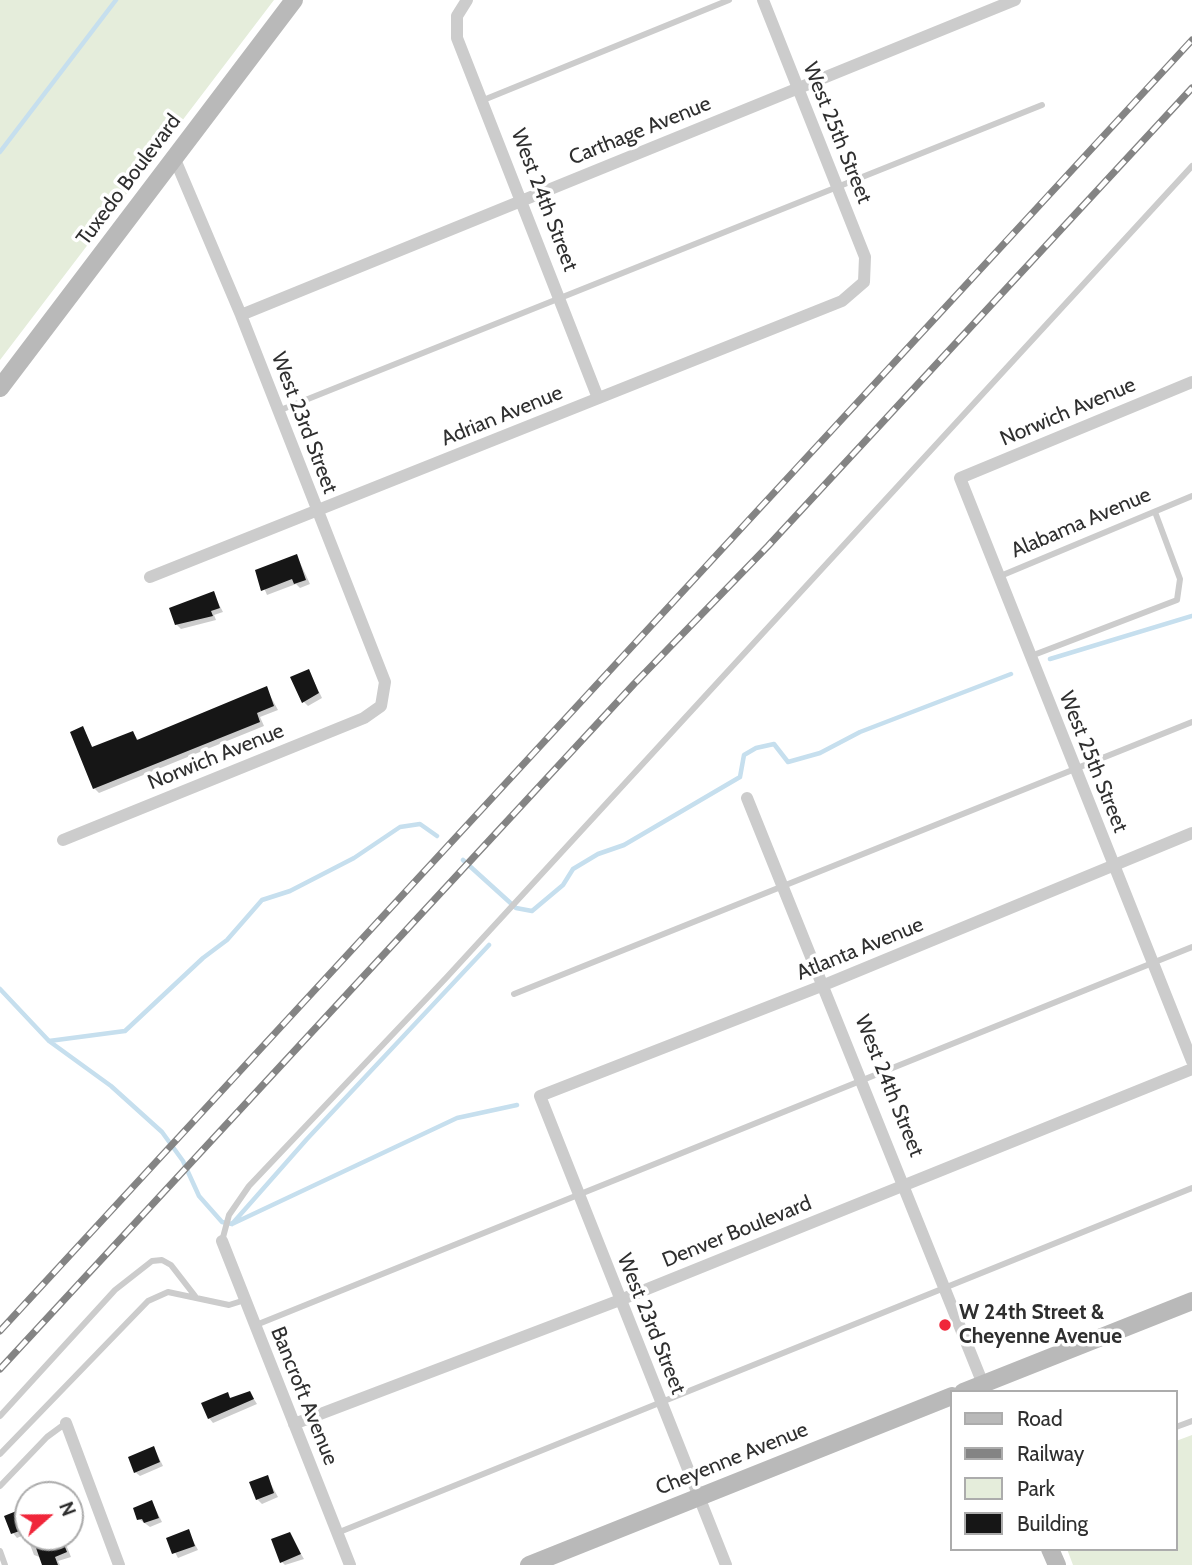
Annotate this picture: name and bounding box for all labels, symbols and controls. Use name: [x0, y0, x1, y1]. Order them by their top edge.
street label: West 25th Street: [797, 59, 877, 207]
street label: Carthage Avenue: [565, 91, 715, 171]
street label: Tuxedo Boulevard: [72, 110, 186, 250]
street label: West 24th Street: [505, 125, 583, 275]
street label: West 23rd Street: [265, 349, 343, 497]
street label: Norwich Avenue: [997, 372, 1139, 452]
street label: Adrian Avenue: [438, 380, 566, 452]
street label: Alabama Avenue: [1007, 482, 1155, 564]
street label: West 25th Street: [1053, 688, 1133, 836]
street label: Norwich Avenue: [144, 718, 288, 796]
street label: Atlanta Avenue: [793, 912, 927, 986]
street label: West 24th Street: [849, 1011, 929, 1161]
street label: Denver Boulevard: [659, 1191, 815, 1273]
street label: West 23rd Street: [611, 1250, 691, 1398]
place label: W 24th Street & Cheyenne Avenue: [959, 1300, 1122, 1350]
marker: W 24th Street & Cheyenne Avenue: [937, 1317, 953, 1333]
street label: Bancroft Avenue: [265, 1323, 343, 1469]
legend: [950, 1390, 1178, 1551]
text: Road: [1017, 1406, 1063, 1431]
street label: Cheyenne Avenue: [652, 1417, 812, 1501]
text: Railway: [1017, 1441, 1084, 1466]
text: Park: [1017, 1476, 1055, 1501]
north arrow: [14, 1481, 84, 1551]
text: N: [54, 1499, 80, 1519]
text: Building: [1017, 1511, 1088, 1536]

